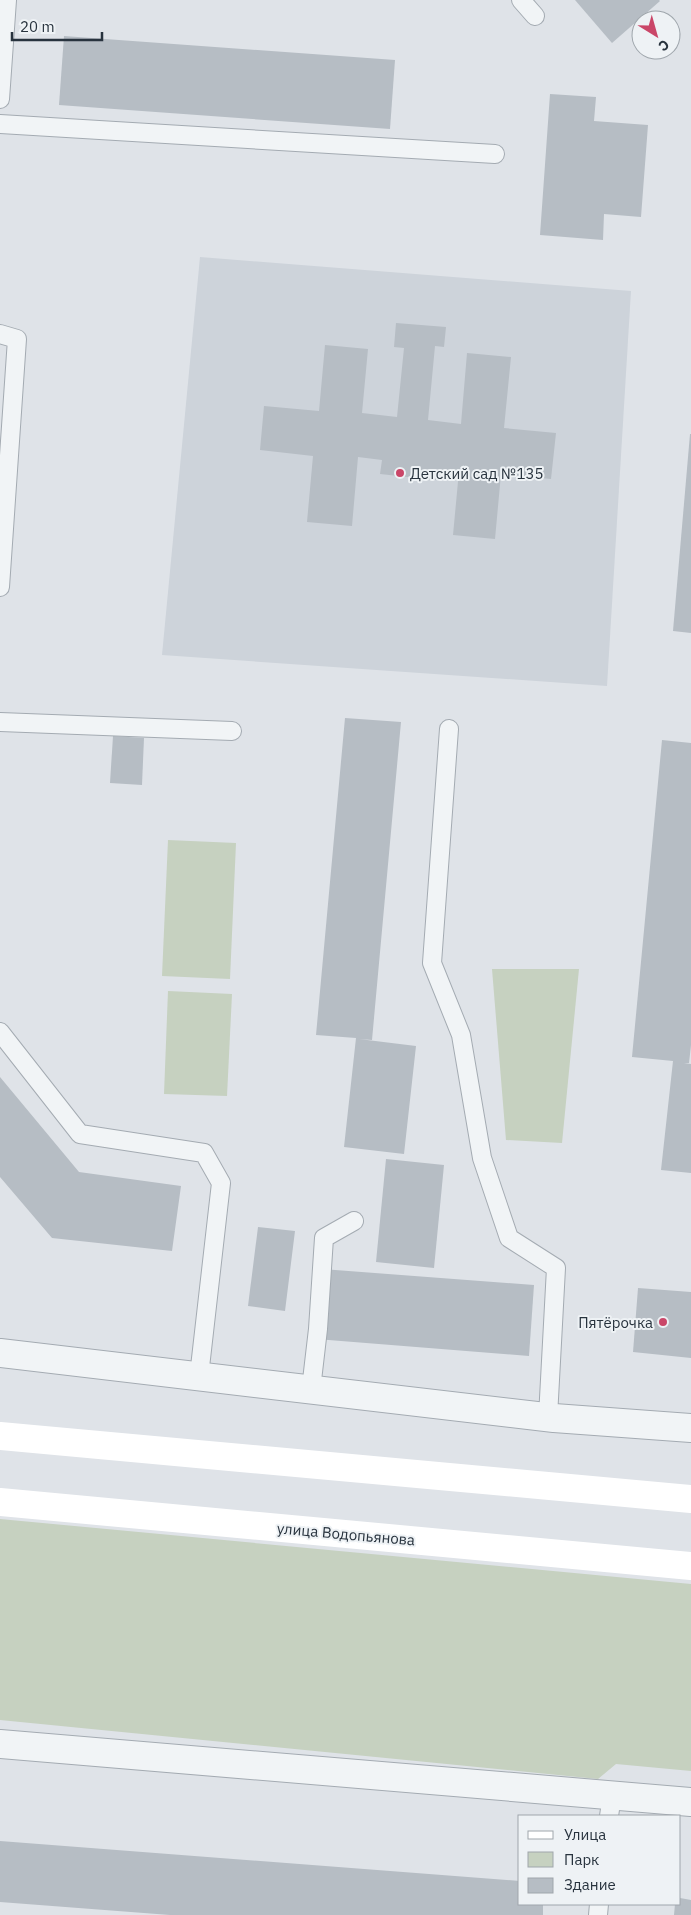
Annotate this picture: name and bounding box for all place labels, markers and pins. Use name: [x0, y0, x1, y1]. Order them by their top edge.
place label: Детский сад №135: [410, 464, 544, 483]
marker: Детский сад №135: [394, 467, 406, 479]
place label: Пятёрочка: [578, 1313, 653, 1332]
marker: Пятёрочка: [657, 1316, 669, 1328]

